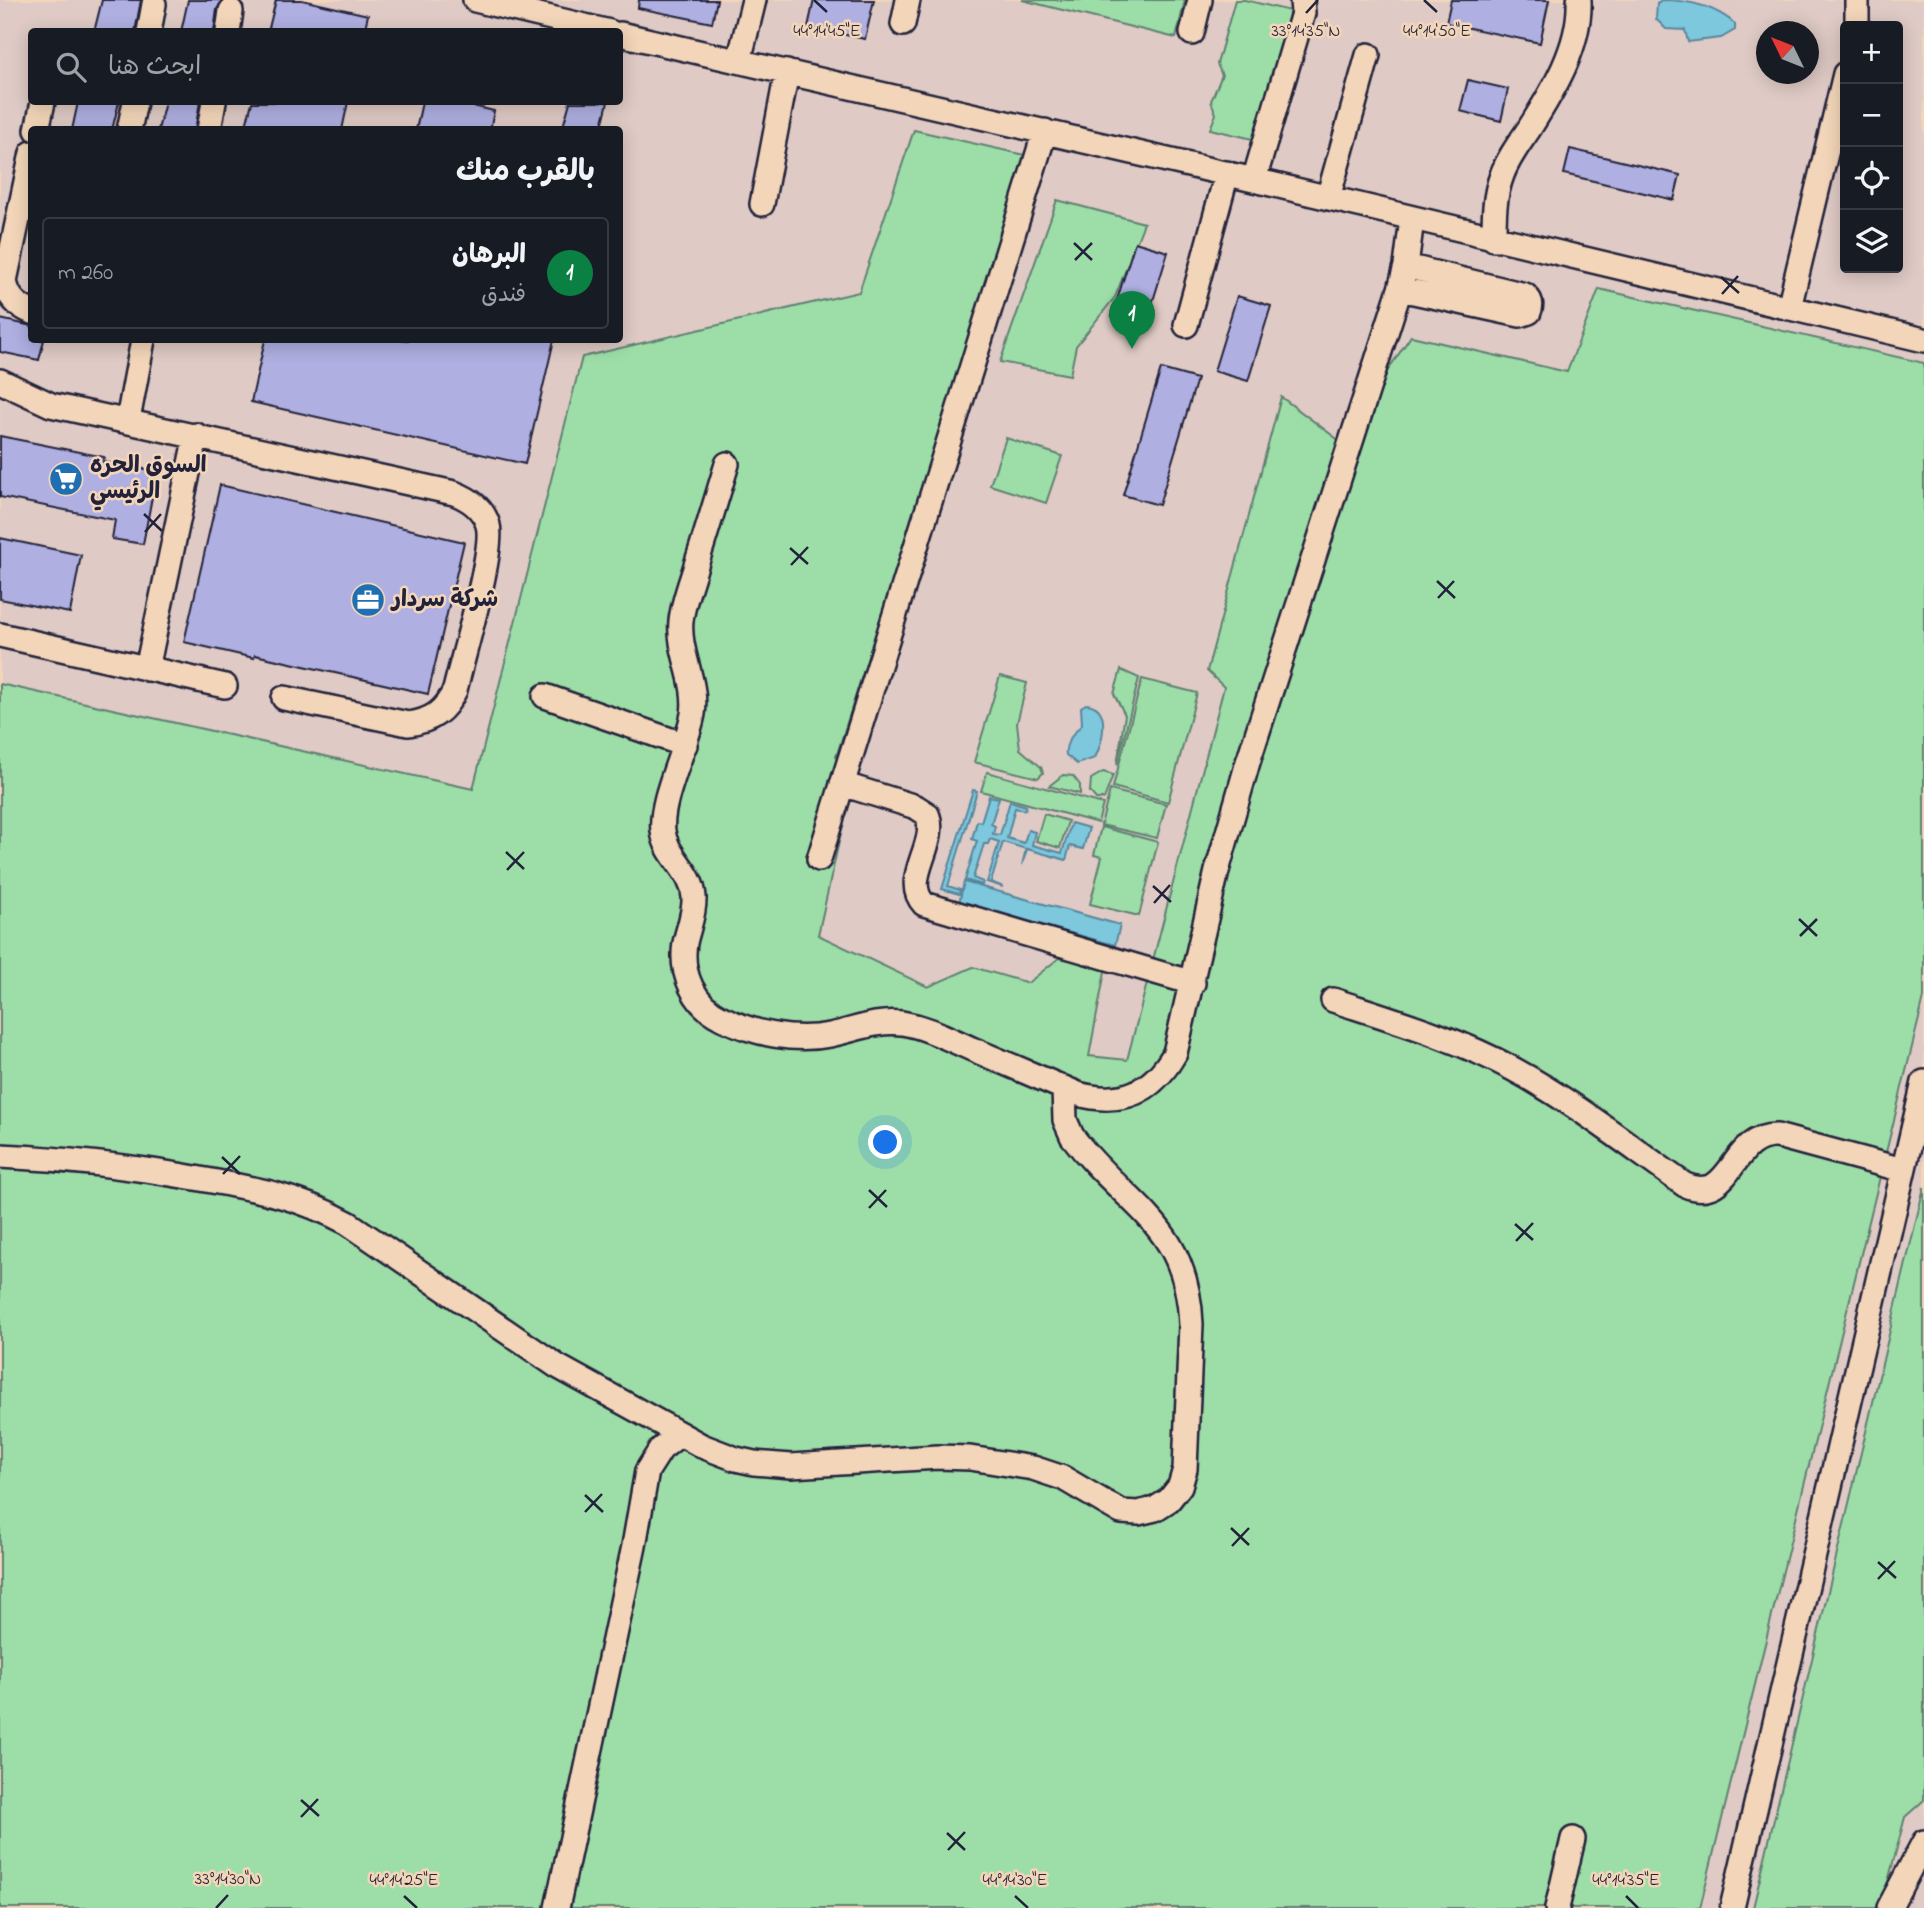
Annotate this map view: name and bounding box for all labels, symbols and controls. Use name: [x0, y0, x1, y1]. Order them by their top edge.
text: 44°14'45"E: [793, 19, 861, 45]
text: 33°14'35"N: [1272, 19, 1340, 45]
text: 44°14'50"E: [1403, 19, 1471, 45]
north arrow: [1756, 21, 1819, 84]
map controls: [1840, 21, 1903, 273]
button: +: [1840, 21, 1903, 84]
search box: [28, 28, 623, 105]
icon: search: [52, 48, 90, 86]
text: ابحث هنا: [108, 49, 201, 87]
button: −: [1840, 84, 1903, 147]
button: locate: [1840, 147, 1903, 210]
text: بالقرب منك: [456, 151, 595, 195]
button: layers: [1840, 210, 1903, 273]
text: البرهان: [452, 237, 526, 275]
text: 260 m: [58, 257, 113, 290]
text: 1: [566, 257, 574, 290]
text: فندق: [481, 279, 526, 312]
pin: 1: [1109, 291, 1155, 349]
place label: السوق الحره الرئيسي: [90, 450, 207, 511]
supermarket icon: السوق الحره الرئيسي: [47, 460, 85, 498]
office icon: شركة سردار: [349, 581, 387, 619]
place label: شركة سردار: [390, 584, 498, 617]
your location: [868, 1125, 902, 1159]
text: 33°14'30"N: [195, 1867, 261, 1893]
text: 44°14'25"E: [369, 1868, 439, 1894]
text: 44°14'30"E: [982, 1868, 1048, 1894]
text: 44°14'35"E: [1592, 1868, 1660, 1894]

